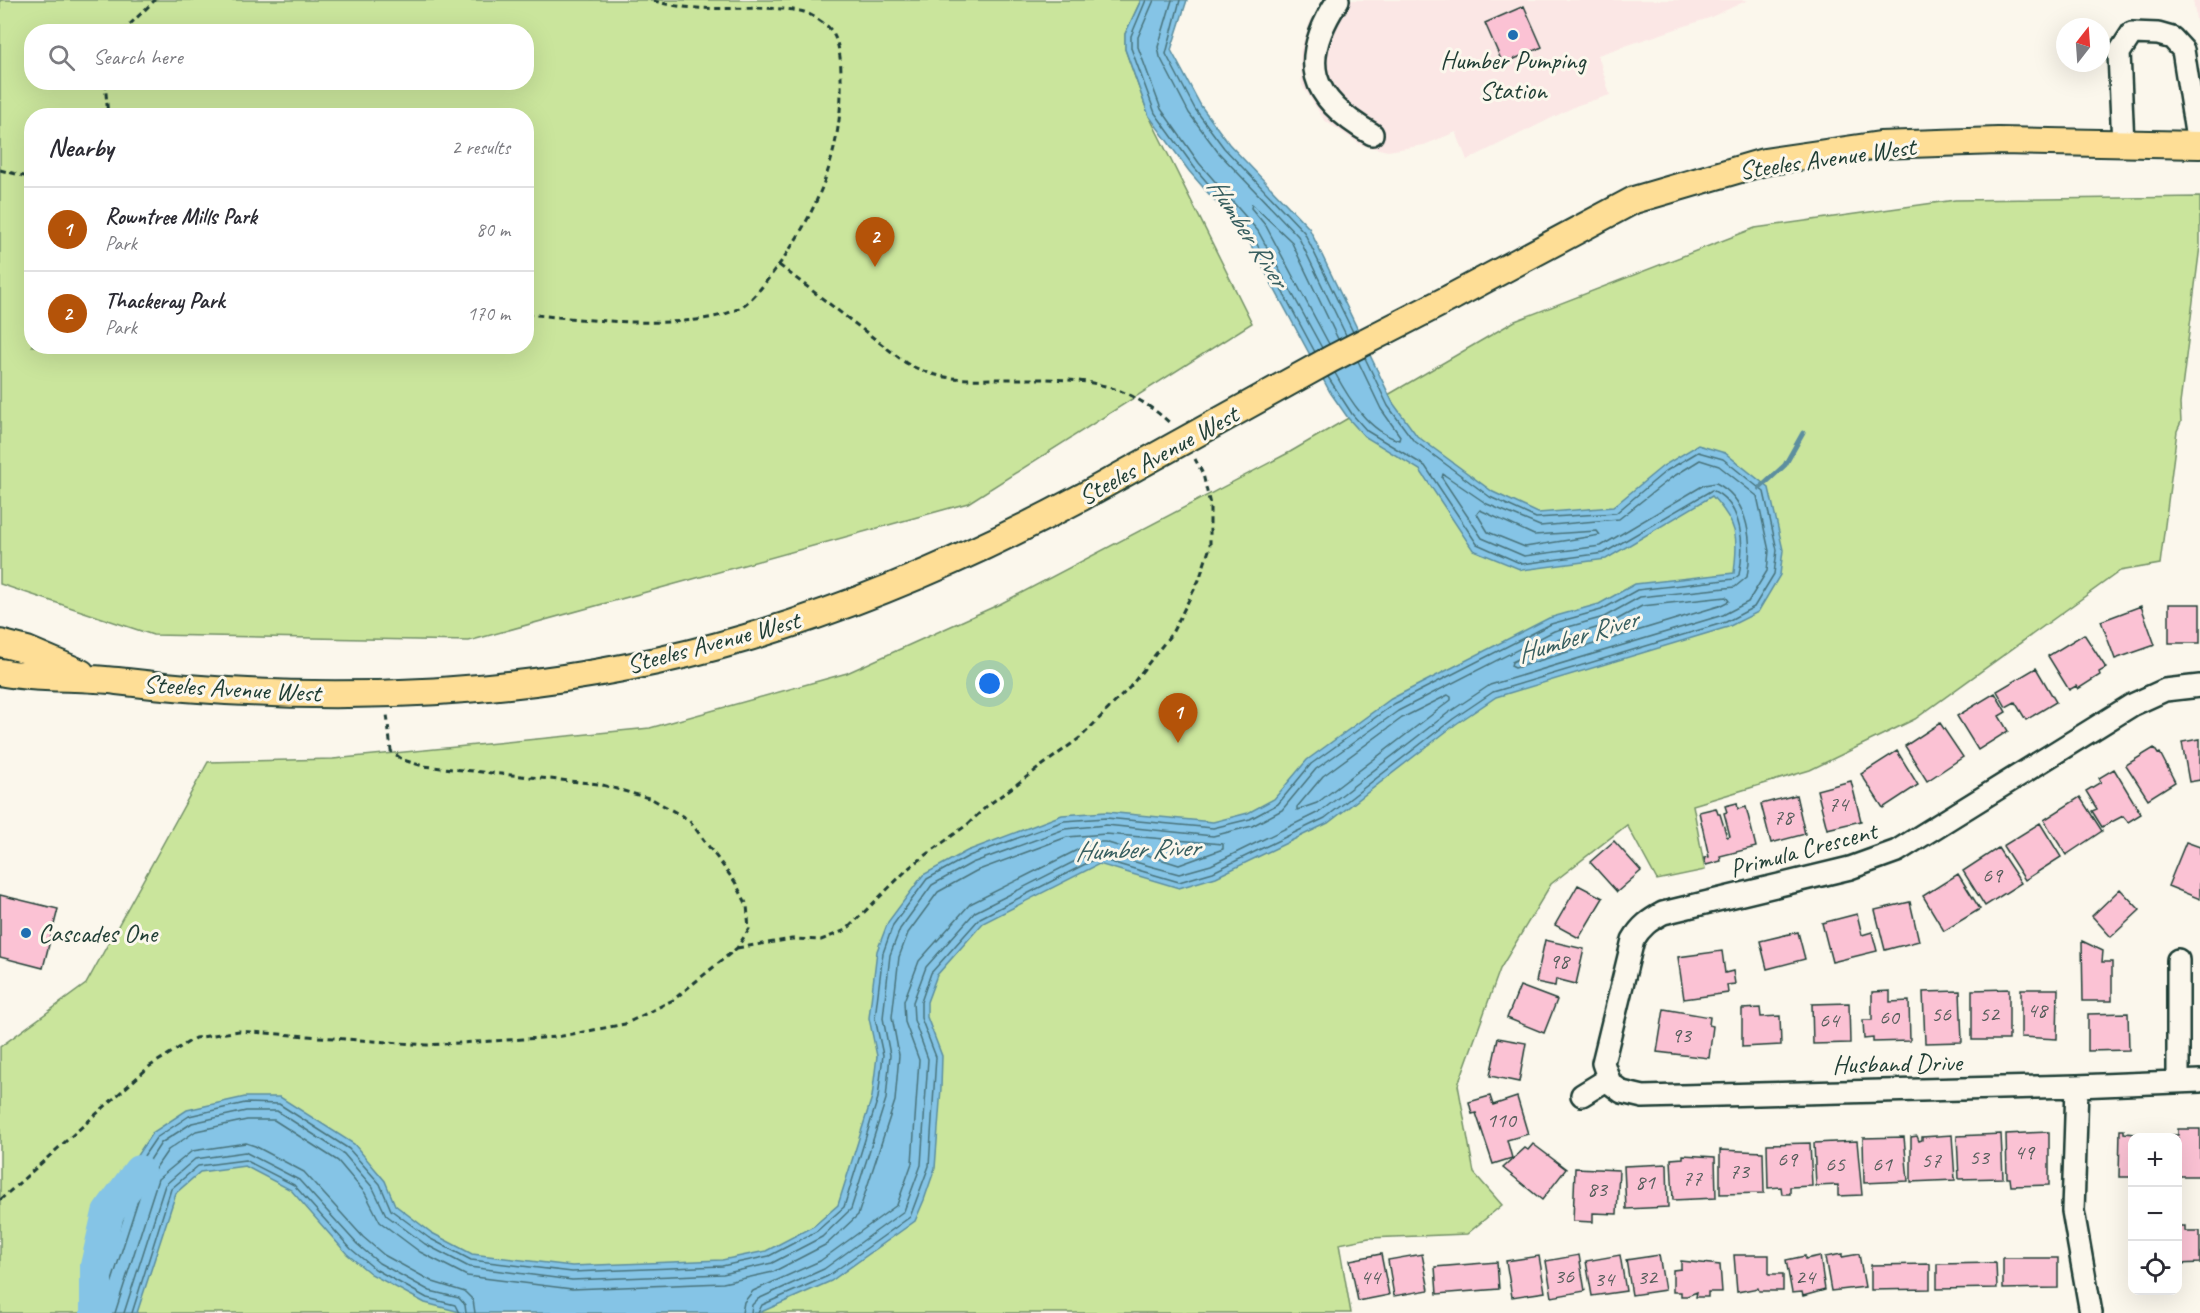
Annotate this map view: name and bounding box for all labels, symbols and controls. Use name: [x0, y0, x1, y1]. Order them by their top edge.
north arrow: [2056, 18, 2110, 72]
search box: [24, 24, 534, 90]
marker: Humber Pumping Station: [1506, 28, 1520, 42]
icon: search: [45, 41, 78, 74]
text: Search here: [93, 43, 183, 71]
place label: Humber Pumping Station: [1440, 44, 1588, 107]
street label: Steeles Avenue West: [1737, 129, 1920, 187]
text: Nearby: [48, 131, 113, 164]
text: 2 results: [451, 135, 510, 160]
water label: Humber River: [1200, 171, 1298, 297]
text: Rowntree Mills Park: [105, 203, 257, 231]
text: 1: [63, 217, 72, 242]
text: 80 m: [476, 217, 510, 242]
pin: 2: [856, 218, 894, 267]
text: Park: [105, 231, 137, 256]
text: Thackeray Park: [105, 287, 225, 315]
text: 2: [63, 301, 72, 326]
text: 170 m: [467, 301, 510, 326]
text: Park: [105, 315, 137, 340]
street label: Steeles Avenue West: [1073, 397, 1246, 513]
water label: Humber River: [1513, 600, 1645, 670]
street label: Steeles Avenue West: [623, 603, 805, 681]
street label: Steeles Avenue West: [142, 667, 324, 710]
your location: [975, 669, 1004, 698]
pin: 1: [1158, 694, 1198, 743]
house number: 74: [1828, 790, 1850, 818]
house number: 78: [1773, 803, 1795, 831]
street label: Primula Crescent: [1726, 813, 1882, 885]
water label: Humber River: [1074, 830, 1204, 868]
house number: 69: [1982, 861, 2004, 889]
place label: Cascades One: [38, 917, 159, 950]
marker: Cascades One: [19, 926, 33, 940]
house number: 98: [1549, 947, 1571, 975]
house number: 48: [2027, 996, 2049, 1024]
house number: 56: [1931, 1000, 1952, 1028]
house number: 52: [1979, 1000, 2001, 1028]
house number: 60: [1879, 1003, 1901, 1031]
house number: 64: [1819, 1006, 1841, 1034]
house number: 93: [1671, 1021, 1693, 1049]
street label: Husband Drive: [1832, 1046, 1965, 1081]
house number: 110: [1486, 1106, 1518, 1134]
map controls: [2128, 1133, 2182, 1295]
button: +: [2128, 1133, 2182, 1187]
house number: 49: [2014, 1138, 2036, 1166]
house number: 53: [1969, 1143, 1991, 1171]
house number: 69: [1777, 1145, 1799, 1173]
house number: 57: [1921, 1146, 1942, 1174]
house number: 65: [1825, 1150, 1846, 1178]
house number: 61: [1872, 1150, 1893, 1178]
house number: 73: [1729, 1157, 1751, 1185]
house number: 77: [1682, 1164, 1703, 1192]
house number: 81: [1635, 1168, 1656, 1196]
house number: 83: [1587, 1175, 1609, 1203]
button: −: [2128, 1187, 2182, 1241]
button: locate: [2128, 1241, 2182, 1295]
house number: 36: [1554, 1262, 1575, 1290]
house number: 44: [1360, 1263, 1382, 1291]
house number: 32: [1637, 1263, 1659, 1291]
house number: 24: [1795, 1263, 1817, 1291]
house number: 34: [1594, 1265, 1616, 1293]

